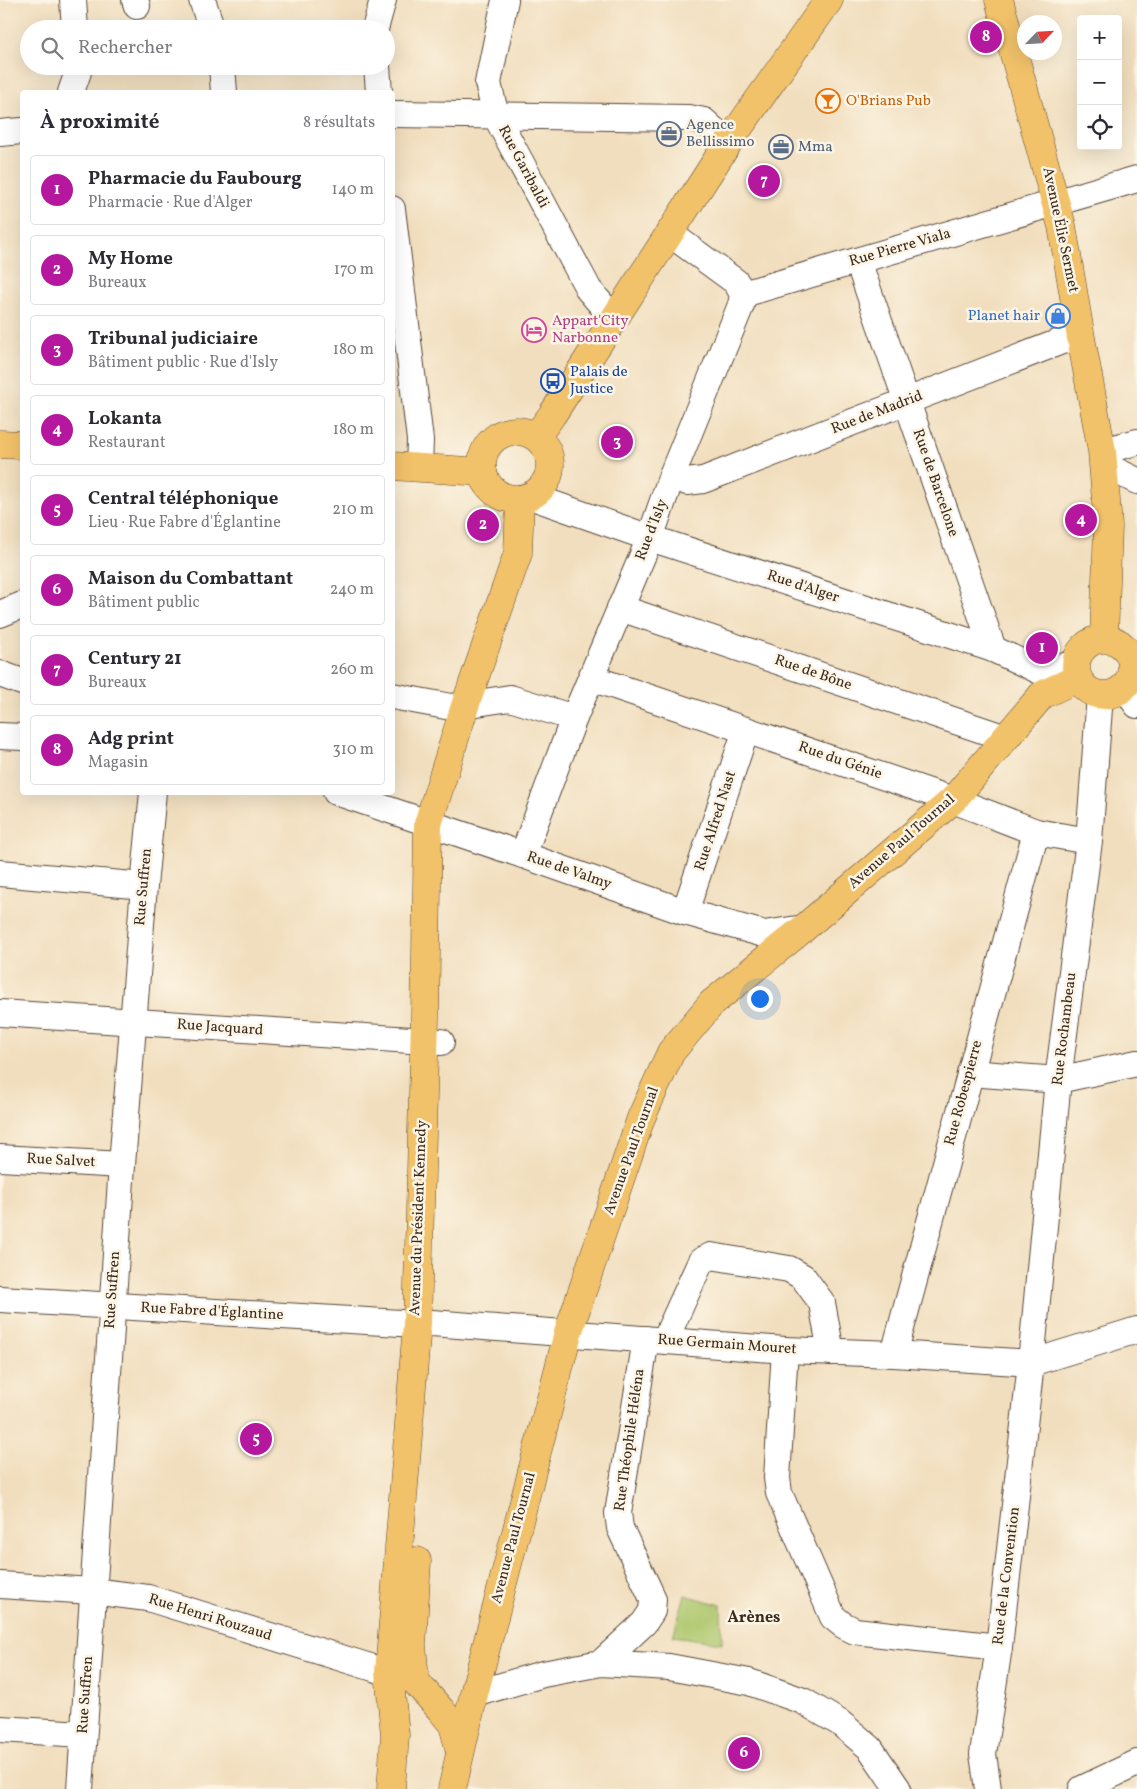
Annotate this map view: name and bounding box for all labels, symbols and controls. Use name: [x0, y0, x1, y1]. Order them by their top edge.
north arrow: [1017, 15, 1062, 60]
map controls: [1077, 15, 1122, 150]
button: +: [1077, 15, 1122, 60]
pin: 8: [970, 18, 1002, 56]
search box: [20, 20, 395, 75]
icon: search: [38, 34, 66, 62]
text: Rechercher: [78, 35, 172, 61]
button: −: [1077, 60, 1122, 105]
bar icon: O'Brians Pub: [815, 88, 841, 114]
place label: O'Brians Pub: [846, 91, 931, 112]
button: locate: [1077, 105, 1122, 150]
text: À proximité: [40, 108, 159, 137]
text: 8 résultats: [303, 112, 375, 134]
place label: Agence Bellissimo: [686, 115, 755, 153]
office icon: Agence Bellissimo: [656, 121, 682, 147]
street label: Rue Garibaldi: [492, 122, 554, 212]
office icon: Mma: [768, 134, 794, 160]
place label: Mma: [798, 137, 833, 158]
pin: 7: [748, 162, 780, 200]
street label: Avenue Élie Sermet: [1036, 165, 1084, 295]
text: Pharmacie du Faubourg: [88, 166, 302, 192]
text: 1: [54, 179, 60, 201]
text: 140 m: [332, 179, 374, 201]
text: Pharmacie · Rue d'Alger: [88, 192, 253, 214]
street label: Rue Pierre Viala: [847, 223, 953, 273]
text: My Home: [88, 246, 173, 272]
text: 2: [53, 259, 61, 281]
text: 170 m: [334, 259, 374, 281]
text: Bureaux: [88, 272, 147, 294]
shop icon: Planet hair: [1045, 303, 1071, 329]
place label: Planet hair: [968, 306, 1040, 327]
place label: Appart'City Narbonne: [552, 311, 629, 349]
hotel icon: Appart'City Narbonne: [521, 317, 547, 343]
text: Tribunal judiciaire: [88, 326, 258, 352]
text: 3: [53, 339, 61, 361]
text: 180 m: [333, 339, 374, 361]
text: Bâtiment public · Rue d'Isly: [88, 352, 278, 374]
place label: Palais de Justice: [570, 362, 628, 400]
bus stop icon: Palais de Justice: [540, 368, 566, 394]
street label: Rue de Madrid: [828, 386, 926, 440]
text: Lokanta: [88, 406, 162, 432]
text: 4: [52, 419, 62, 441]
text: 180 m: [333, 419, 374, 441]
pin: 3: [601, 423, 633, 461]
street label: Rue de Barcelone: [907, 426, 963, 540]
text: Restaurant: [88, 432, 166, 454]
text: Central téléphonique: [88, 486, 278, 512]
street label: Rue d'Isly: [631, 496, 673, 564]
text: 5: [53, 499, 61, 521]
text: 210 m: [332, 499, 374, 521]
pin: 4: [1065, 501, 1097, 539]
pin: 2: [467, 506, 499, 544]
text: Lieu · Rue Fabre d'Églantine: [88, 512, 281, 534]
street label: Rue d'Alger: [764, 565, 842, 609]
text: Maison du Combattant: [88, 566, 293, 592]
text: 6: [53, 579, 61, 601]
text: 240 m: [330, 579, 374, 601]
text: Bâtiment public: [88, 592, 200, 614]
pin: 1: [1026, 629, 1058, 667]
text: Century 21: [88, 646, 182, 672]
street label: Rue de Bône: [771, 650, 855, 696]
text: 7: [53, 659, 61, 681]
text: 260 m: [330, 659, 374, 681]
text: Bureaux: [88, 672, 147, 694]
text: Adg print: [88, 726, 174, 752]
street label: Rue du Génie: [795, 737, 885, 785]
text: 8: [53, 739, 61, 761]
text: 310 m: [333, 739, 374, 761]
text: Magasin: [88, 752, 148, 774]
street label: Rue Alfred Nast: [690, 768, 742, 874]
street label: Avenue Paul Tournal: [844, 790, 960, 894]
street label: Rue Suffren: [130, 847, 158, 927]
street label: Rue de Valmy: [524, 847, 614, 895]
street label: Rue Rochambeau: [1048, 971, 1082, 1087]
your location: [747, 986, 773, 1012]
street label: Rue Jacquard: [176, 1014, 264, 1042]
street label: Rue Robespierre: [940, 1038, 988, 1148]
street label: Avenue Paul Tournal: [599, 1084, 665, 1218]
street label: Avenue du Président Kennedy: [405, 1120, 433, 1316]
street label: Rue Salvet: [26, 1149, 96, 1173]
street label: Rue Suffren: [100, 1250, 126, 1330]
street label: Rue Fabre d'Églantine: [140, 1298, 284, 1326]
street label: Rue Germain Mouret: [657, 1330, 797, 1360]
street label: Rue Théophile Héléna: [610, 1367, 650, 1513]
pin: 5: [240, 1420, 272, 1458]
street label: Avenue Paul Tournal: [486, 1470, 542, 1606]
street label: Rue de la Convention: [988, 1506, 1026, 1646]
street label: Rue Henri Rouzaud: [146, 1589, 274, 1647]
district label: Arènes: [728, 1607, 780, 1629]
street label: Rue Suffren: [73, 1655, 99, 1735]
pin: 6: [728, 1734, 760, 1772]

